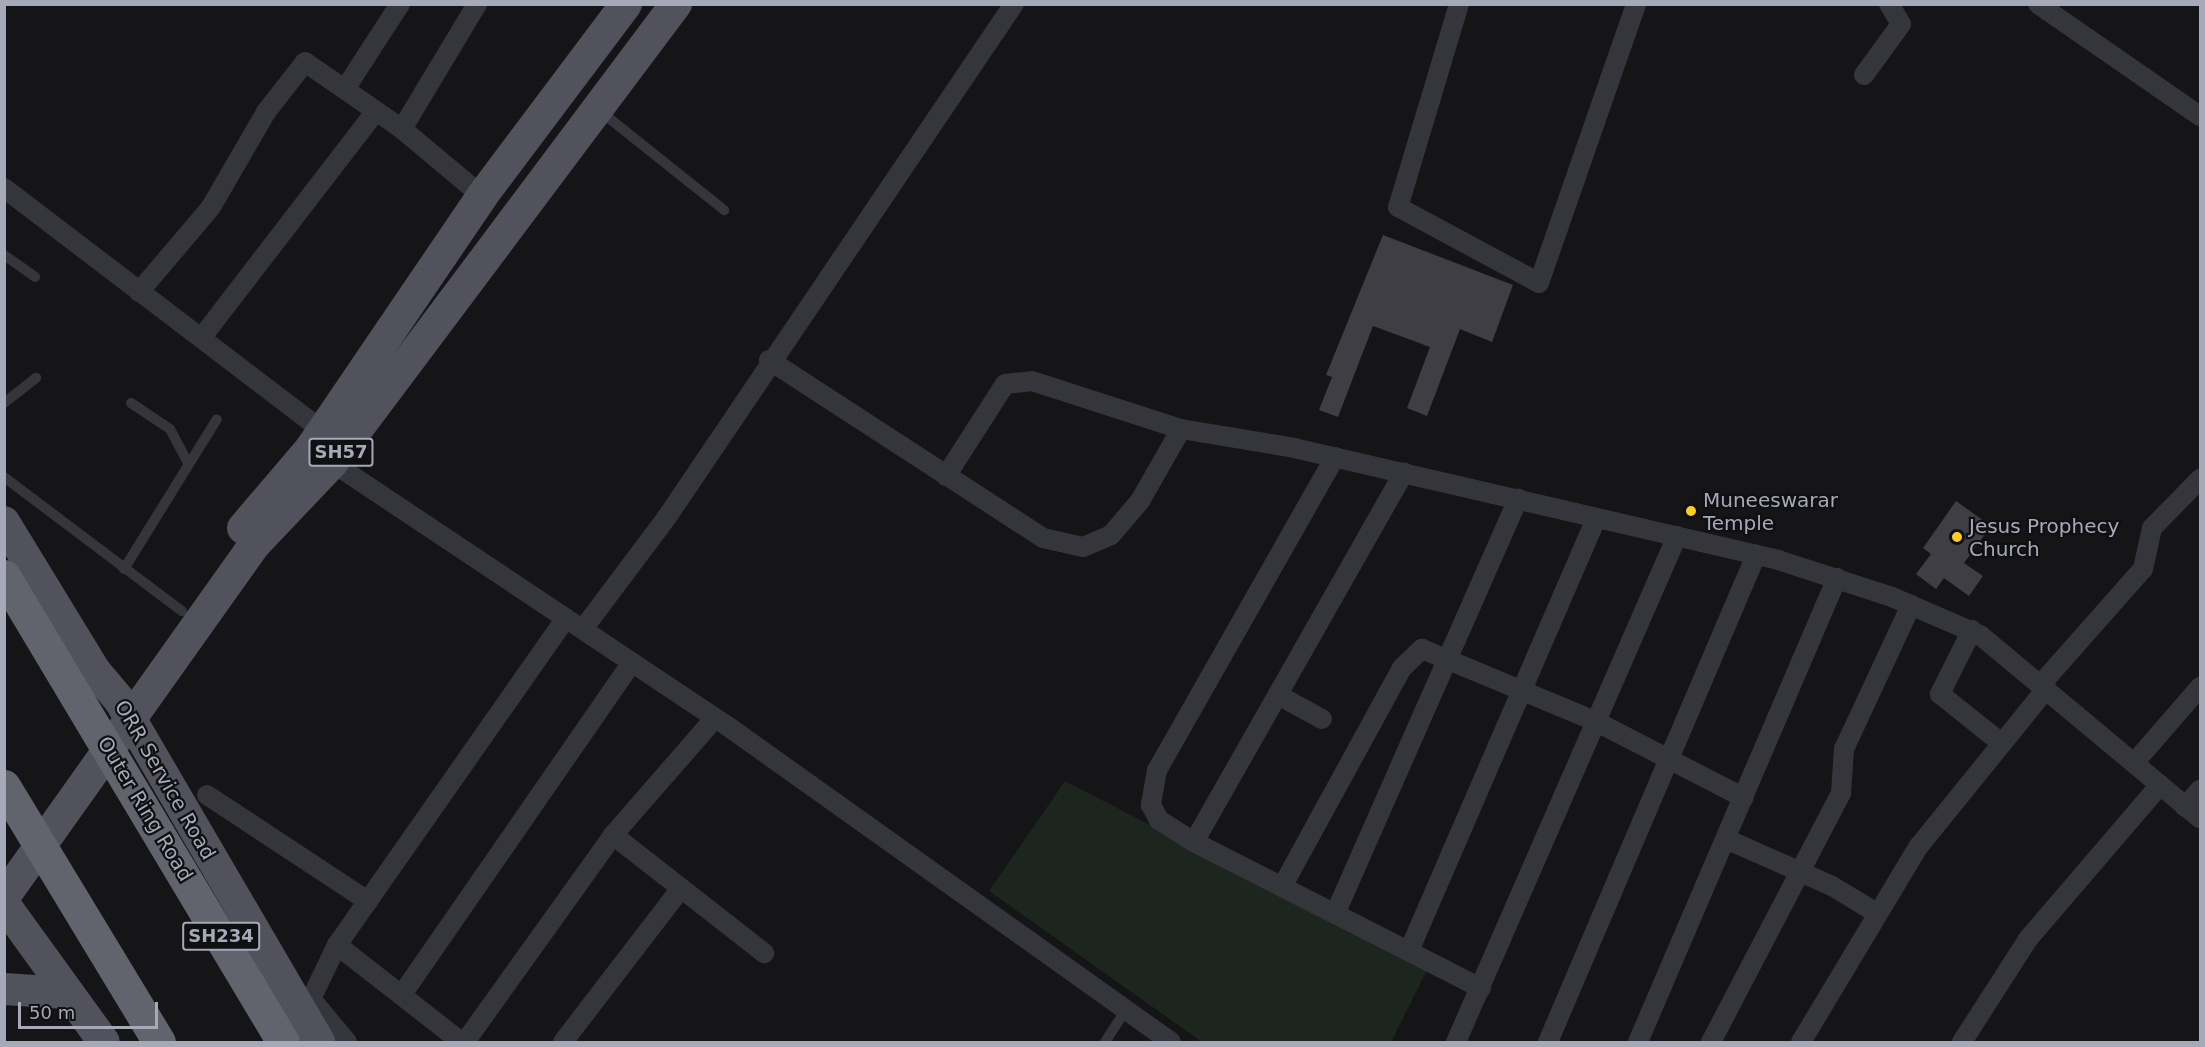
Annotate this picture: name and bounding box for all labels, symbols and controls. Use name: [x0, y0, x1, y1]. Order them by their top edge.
road number: SH57: [308, 437, 374, 467]
place label: Muneeswarar Temple: [1703, 488, 1838, 535]
marker: Muneeswarar Temple: [1684, 504, 1698, 518]
place label: Jesus Prophecy Church: [1969, 514, 2119, 561]
marker: Jesus Prophecy Church: [1950, 530, 1964, 544]
street label: ORR Service Road: [110, 696, 220, 864]
street label: Outer Ring Road: [92, 732, 198, 886]
road number: SH234: [182, 921, 260, 951]
scale bar: [21, 990, 160, 1028]
text: 50 m: [29, 1002, 75, 1023]

